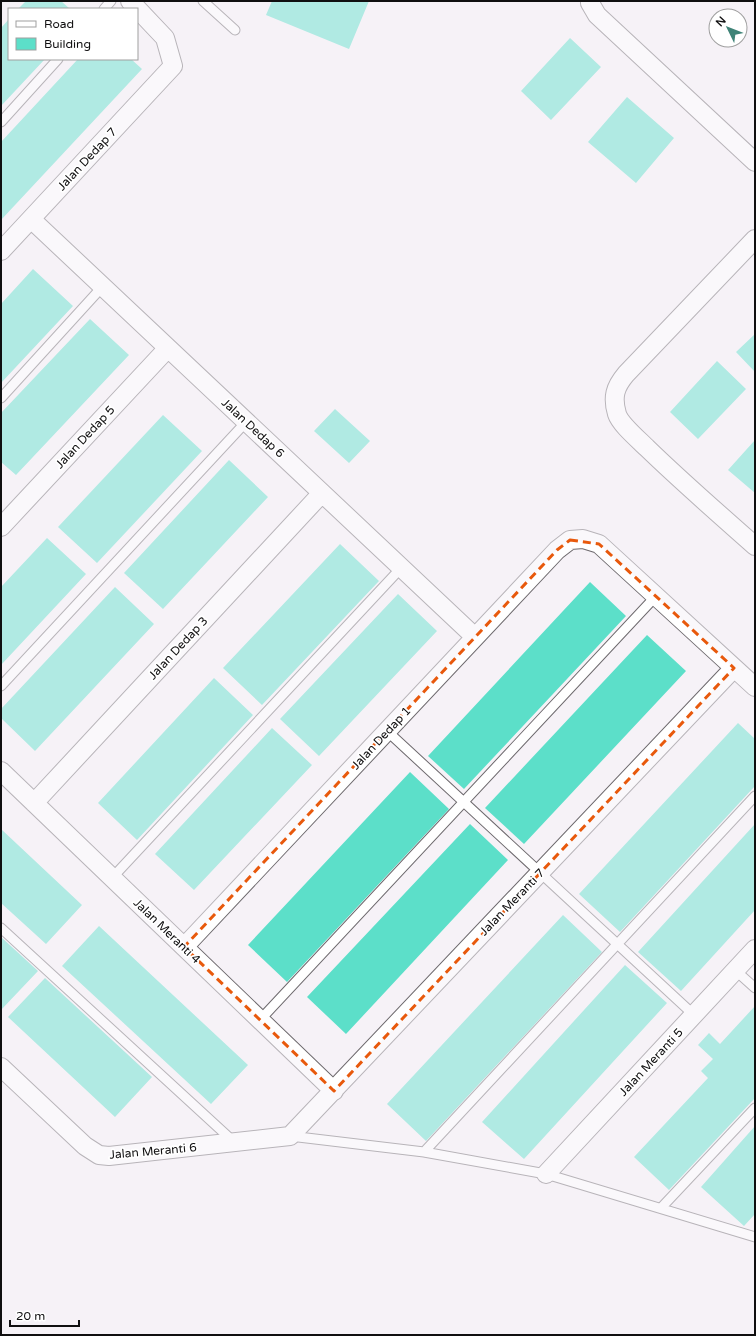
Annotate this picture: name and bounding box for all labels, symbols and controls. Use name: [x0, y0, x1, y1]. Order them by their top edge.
legend: [8, 8, 138, 60]
north arrow: [708, 8, 748, 48]
text: N: [713, 14, 729, 29]
text: Road: [44, 17, 74, 31]
text: Building: [44, 37, 91, 51]
street label: Jalan Dedap 7: [54, 125, 120, 193]
street label: Jalan Dedap 6: [219, 395, 287, 461]
street label: Jalan Dedap 5: [52, 403, 118, 471]
street label: Jalan Dedap 3: [145, 614, 211, 682]
street label: Jalan Dedap 1: [348, 704, 414, 772]
street label: Jalan Meranti 7: [477, 866, 547, 938]
street label: Jalan Meranti 4: [131, 896, 204, 967]
street label: Jalan Meranti 5: [616, 1025, 686, 1099]
street label: Jalan Meranti 6: [109, 1140, 197, 1162]
scale bar: [10, 1302, 79, 1328]
text: 20 m: [16, 1309, 45, 1323]

